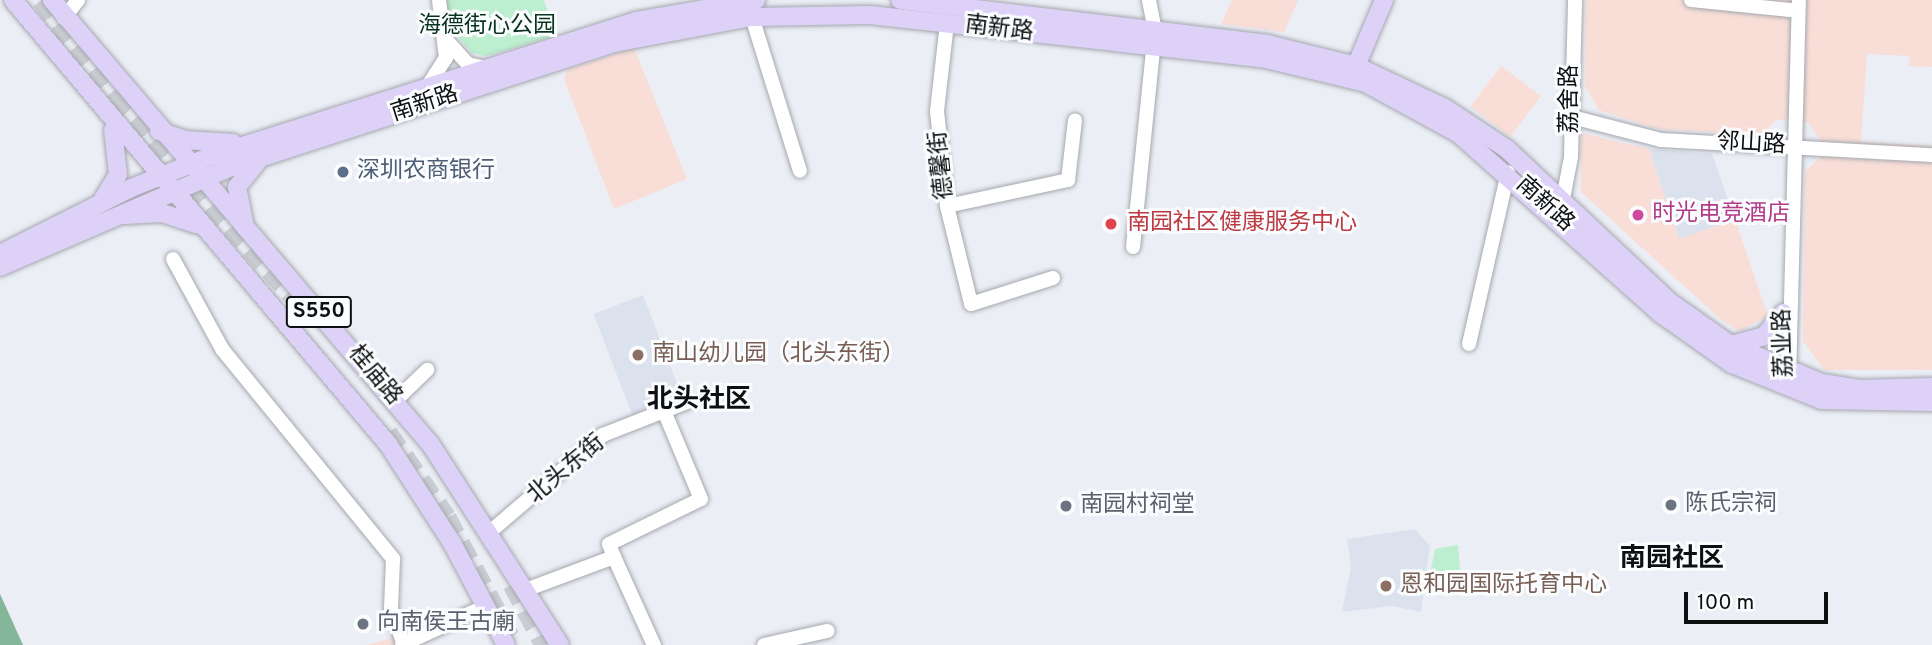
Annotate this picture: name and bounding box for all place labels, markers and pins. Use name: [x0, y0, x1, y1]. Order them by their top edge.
place label: 深圳农商银行: [357, 158, 495, 186]
marker: 深圳农商银行: [335, 164, 351, 180]
place label: 时光电竞酒店: [1652, 201, 1790, 229]
marker: 时光电竞酒店: [1630, 207, 1646, 223]
place label: 南园社区健康服务中心: [1127, 210, 1357, 238]
marker: 南园社区健康服务中心: [1101, 214, 1121, 234]
place label: 南山幼儿园（北头东街）: [652, 341, 905, 369]
marker: 南山幼儿园（北头东街）: [630, 347, 646, 363]
place label: 陈氏宗祠: [1685, 491, 1777, 519]
place label: 南园村祠堂: [1080, 492, 1195, 520]
marker: 陈氏宗祠: [1663, 497, 1679, 513]
marker: 南园村祠堂: [1058, 498, 1074, 514]
place label: 恩和园国际托育中心: [1400, 572, 1607, 600]
marker: 恩和园国际托育中心: [1378, 578, 1394, 594]
place label: 向南侯王古廟: [377, 610, 515, 638]
marker: 向南侯王古廟: [355, 616, 371, 632]

